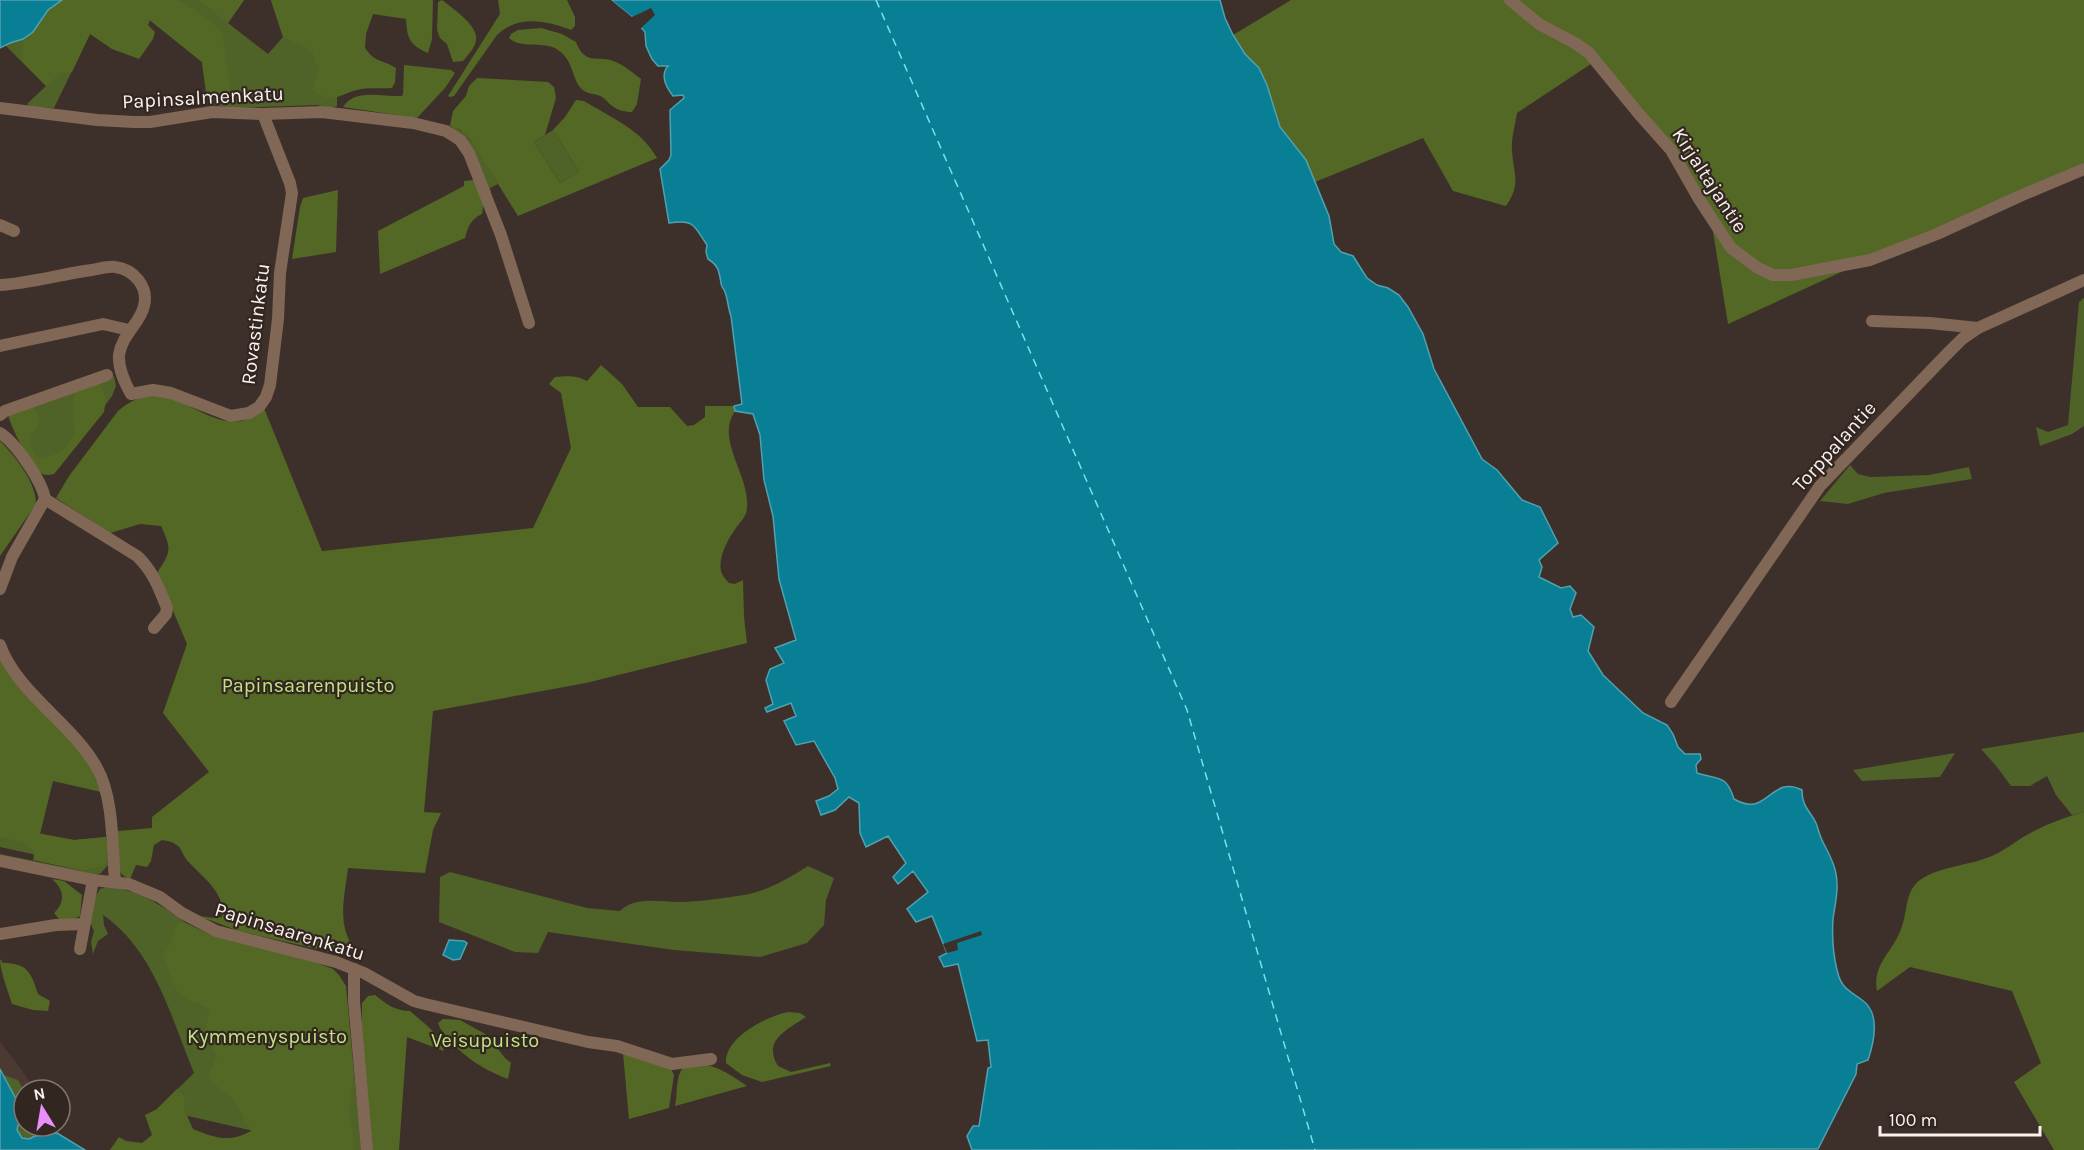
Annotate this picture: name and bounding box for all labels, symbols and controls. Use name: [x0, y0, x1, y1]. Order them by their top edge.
street label: Papinsalmenkatu: [122, 82, 284, 113]
street label: Kirjaltajantie: [1667, 124, 1752, 237]
street label: Rovastinkatu: [237, 262, 274, 386]
street label: Torppalantie: [1788, 396, 1881, 496]
park label: Papinsaarenpuisto: [222, 674, 394, 697]
street label: Papinsaarenkatu: [212, 898, 368, 965]
park label: Kymmenyspuisto: [187, 1025, 347, 1048]
park label: Veisupuisto: [431, 1029, 539, 1052]
north arrow: [12, 1078, 72, 1138]
text: N: [32, 1083, 47, 1104]
scale bar: [1880, 1099, 2040, 1137]
text: 100 m: [1889, 1109, 1937, 1131]

